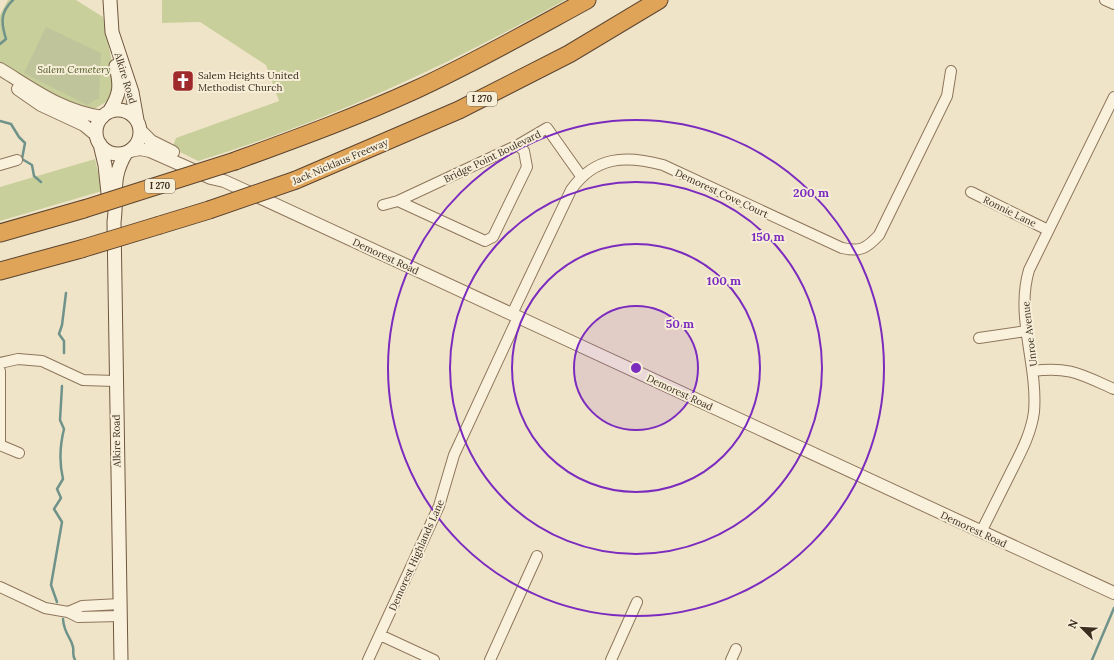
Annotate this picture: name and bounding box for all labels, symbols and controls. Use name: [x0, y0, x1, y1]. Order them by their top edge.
street label: Alkire Road: [111, 50, 139, 105]
park label: Salem Cemetery: [37, 63, 111, 76]
church icon: Salem Heights United Methodist Church: [170, 68, 196, 94]
place label: Salem Heights United Methodist Church: [198, 69, 299, 94]
road number: I 270: [467, 92, 497, 106]
street label: Bridge Point Boulevard: [442, 127, 543, 186]
street label: Jack Nicklaus Freeway: [289, 135, 391, 188]
street label: Demorest Cove Court: [673, 166, 771, 221]
road number: I 270: [145, 179, 175, 193]
text: 200 m: [793, 185, 829, 200]
street label: Ronnie Lane: [981, 193, 1039, 230]
text: 150 m: [751, 229, 785, 244]
street label: Demorest Road: [351, 235, 421, 277]
text: 100 m: [707, 273, 741, 288]
street label: Unroe Avenue: [1019, 300, 1040, 367]
text: 50 m: [666, 316, 694, 331]
centre of rings: [629, 361, 643, 375]
street label: Demorest Road: [645, 371, 715, 413]
street label: Alkire Road: [110, 415, 123, 468]
street label: Demorest Highlands Lane: [386, 497, 447, 613]
street label: Demorest Road: [939, 508, 1009, 550]
north arrow: [1062, 608, 1102, 648]
text: N: [1065, 617, 1081, 631]

